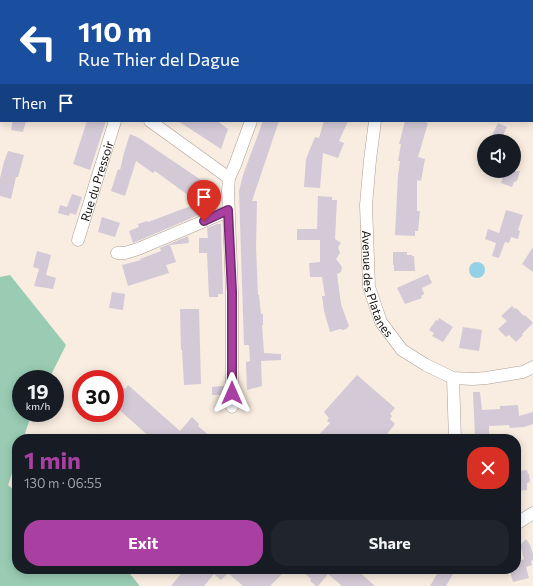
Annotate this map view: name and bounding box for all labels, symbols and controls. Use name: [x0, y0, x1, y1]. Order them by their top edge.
text: 110 m: [78, 14, 152, 48]
icon: left: [12, 16, 64, 68]
text: Rue Thier del Dague: [78, 48, 239, 70]
icon: arrive: [55, 92, 77, 114]
text: Then: [12, 94, 47, 112]
map controls: [477, 134, 521, 178]
button: sound: [477, 134, 521, 178]
street label: Rue du Pressoir: [77, 139, 116, 223]
pin: [187, 180, 221, 221]
icon: arrive: [193, 186, 215, 208]
street label: Avenue des Platanes: [360, 230, 397, 339]
speed limit sign: 30: [72, 370, 124, 422]
position arrow: [211, 372, 253, 414]
text: 19: [27, 379, 49, 403]
text: km/h: [26, 400, 50, 412]
text: 1 min: [24, 445, 81, 474]
button: close: [467, 447, 509, 489]
text: 130 m · 06:55: [24, 475, 102, 491]
button: Exit: [24, 520, 263, 566]
button: Share: [271, 520, 509, 566]

